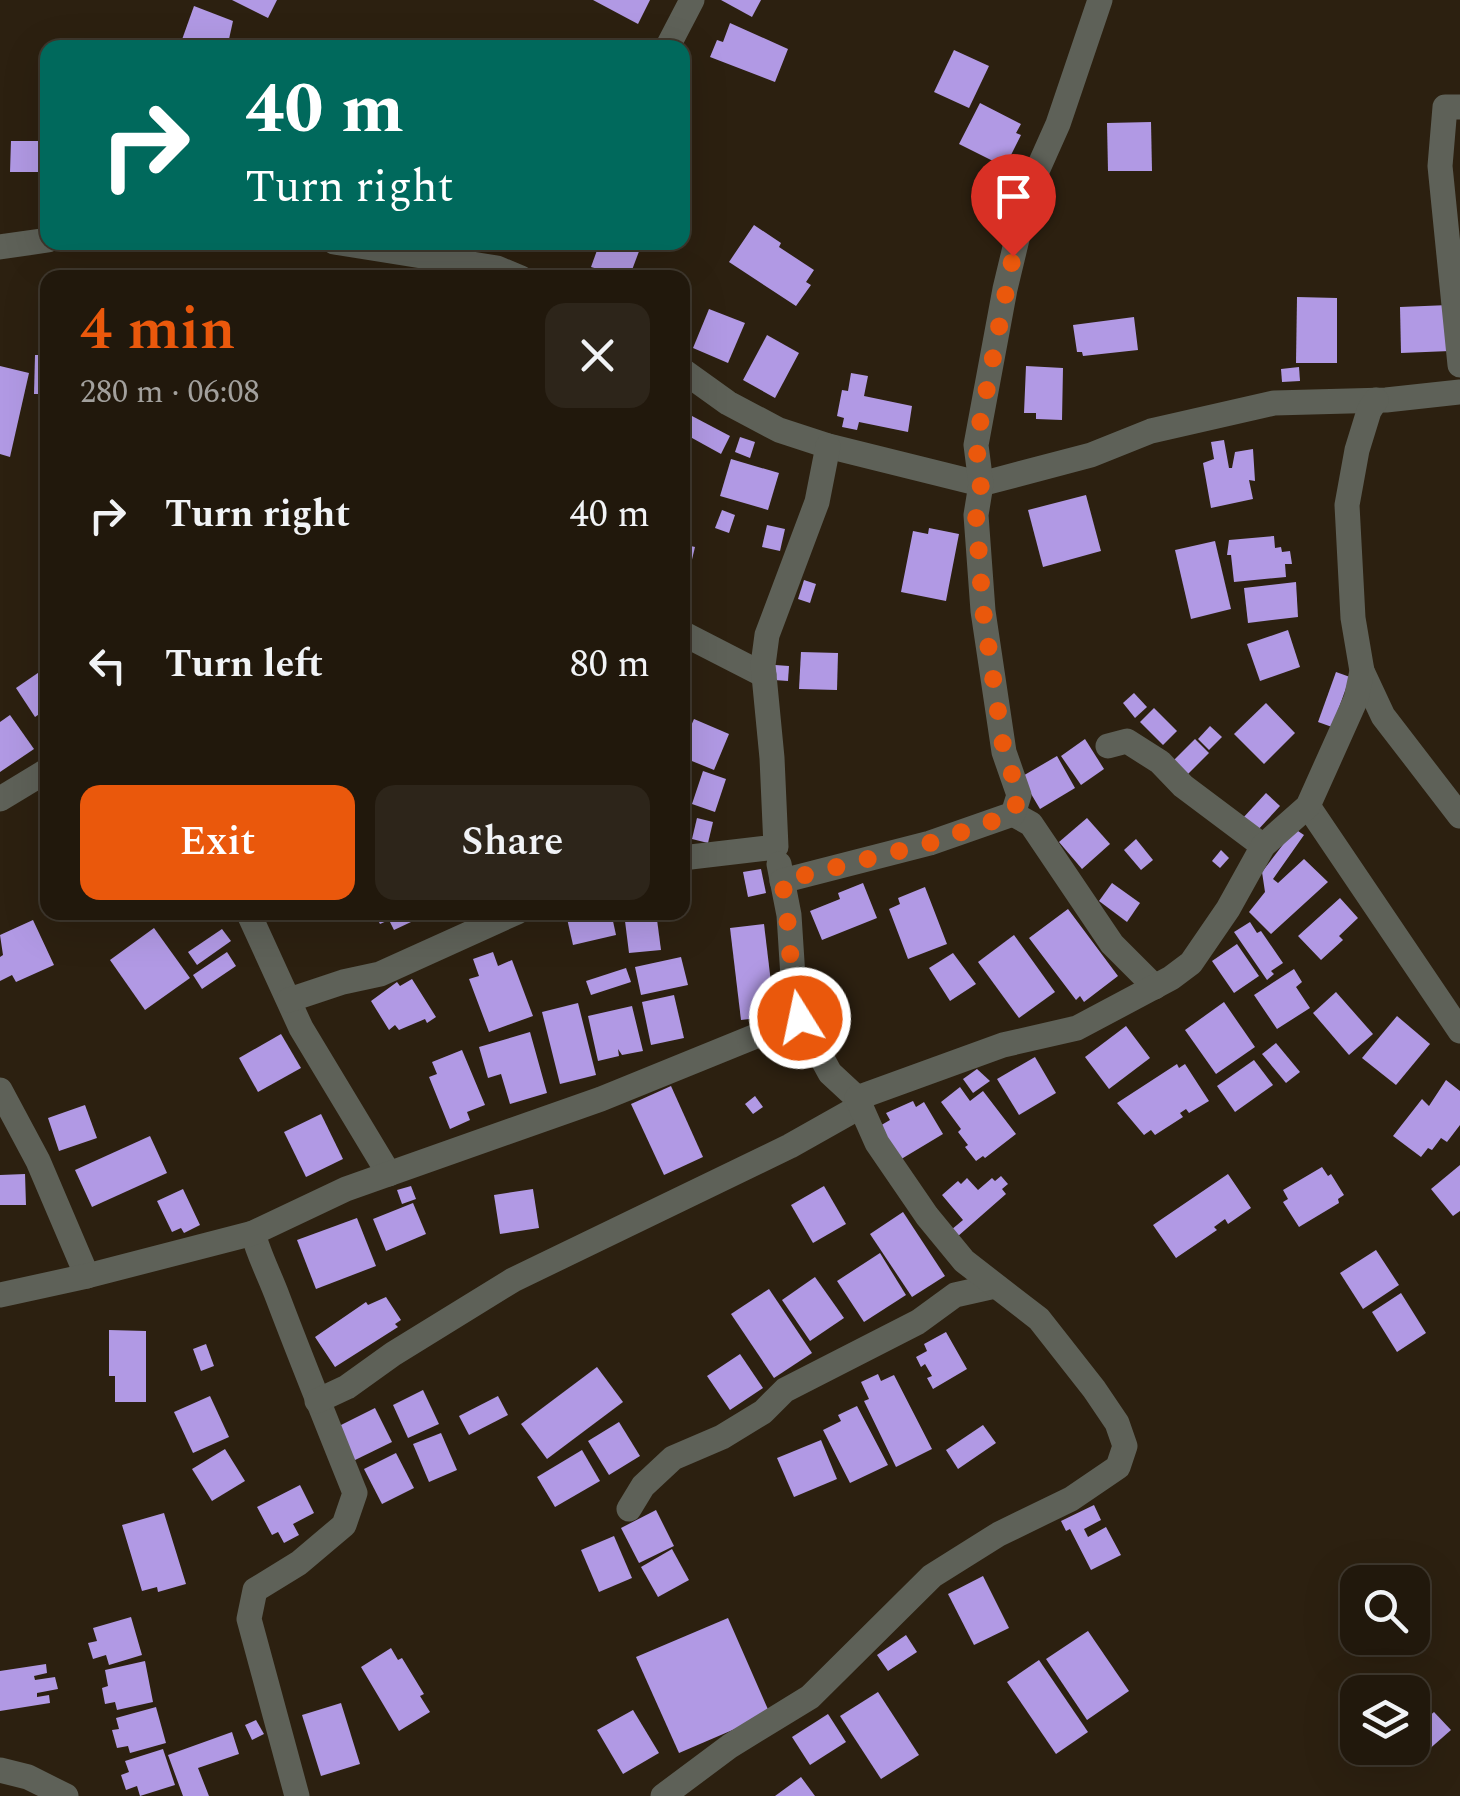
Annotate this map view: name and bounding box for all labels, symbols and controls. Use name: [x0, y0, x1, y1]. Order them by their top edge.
text: 40 m: [245, 57, 404, 163]
icon: right: [80, 80, 210, 210]
text: Turn right: [245, 153, 454, 222]
pin: [971, 154, 1056, 257]
icon: arrive: [986, 169, 1041, 224]
text: 4 min: [80, 284, 236, 376]
button: close: [545, 303, 650, 408]
text: 280 m · 06:08: [80, 368, 260, 417]
text: Turn right: [165, 486, 350, 544]
text: 40 m: [570, 486, 650, 544]
icon: right: [80, 488, 135, 543]
text: Turn left: [165, 636, 323, 694]
text: 80 m: [570, 636, 650, 694]
icon: left: [80, 638, 135, 693]
button: Exit: [80, 785, 355, 900]
button: Share: [375, 785, 650, 900]
position arrow: [748, 966, 852, 1070]
map controls: [1340, 1565, 1430, 1765]
button: search: [1340, 1565, 1430, 1655]
button: layers: [1340, 1675, 1430, 1765]

